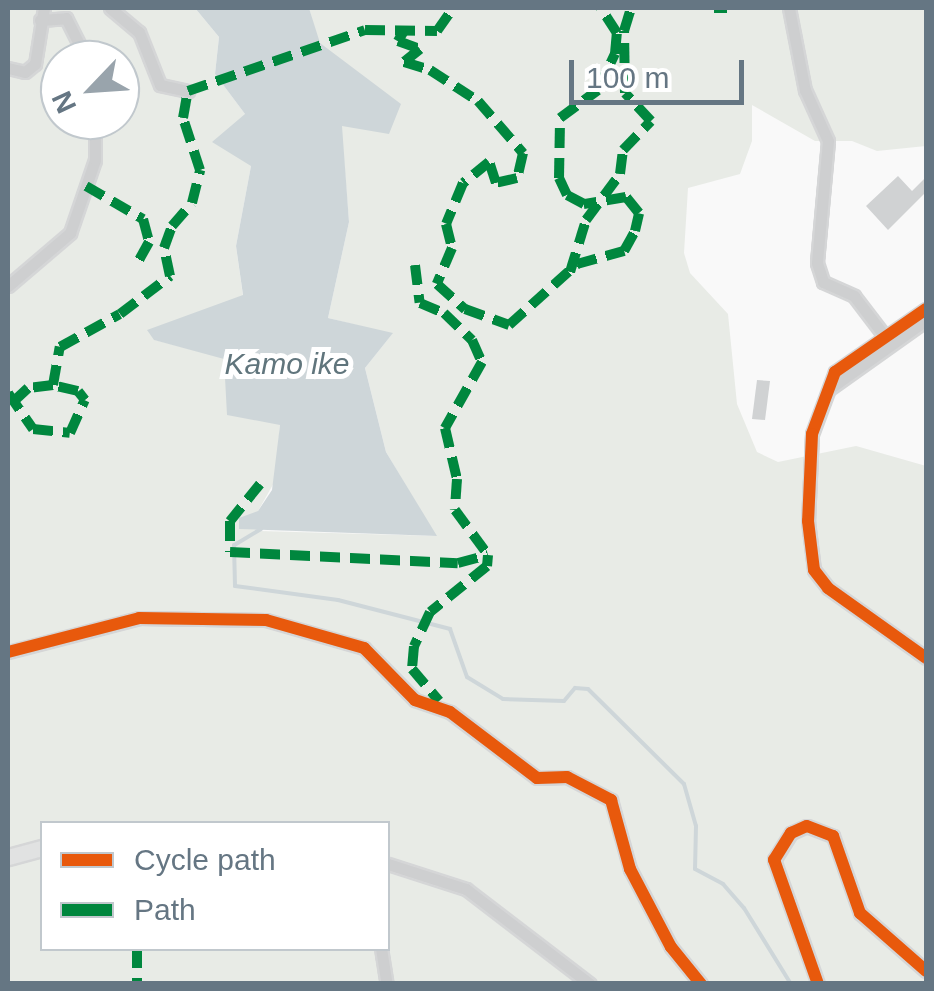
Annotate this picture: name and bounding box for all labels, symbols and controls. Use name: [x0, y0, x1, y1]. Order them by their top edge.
north arrow: [40, 40, 140, 140]
scale bar: [574, 40, 749, 102]
text: 100 m: [586, 61, 669, 94]
text: N: [46, 86, 82, 118]
water label: Kamo ike: [224, 346, 350, 382]
legend: [40, 821, 390, 951]
text: Cycle path: [134, 843, 276, 876]
text: Path: [134, 893, 196, 926]

